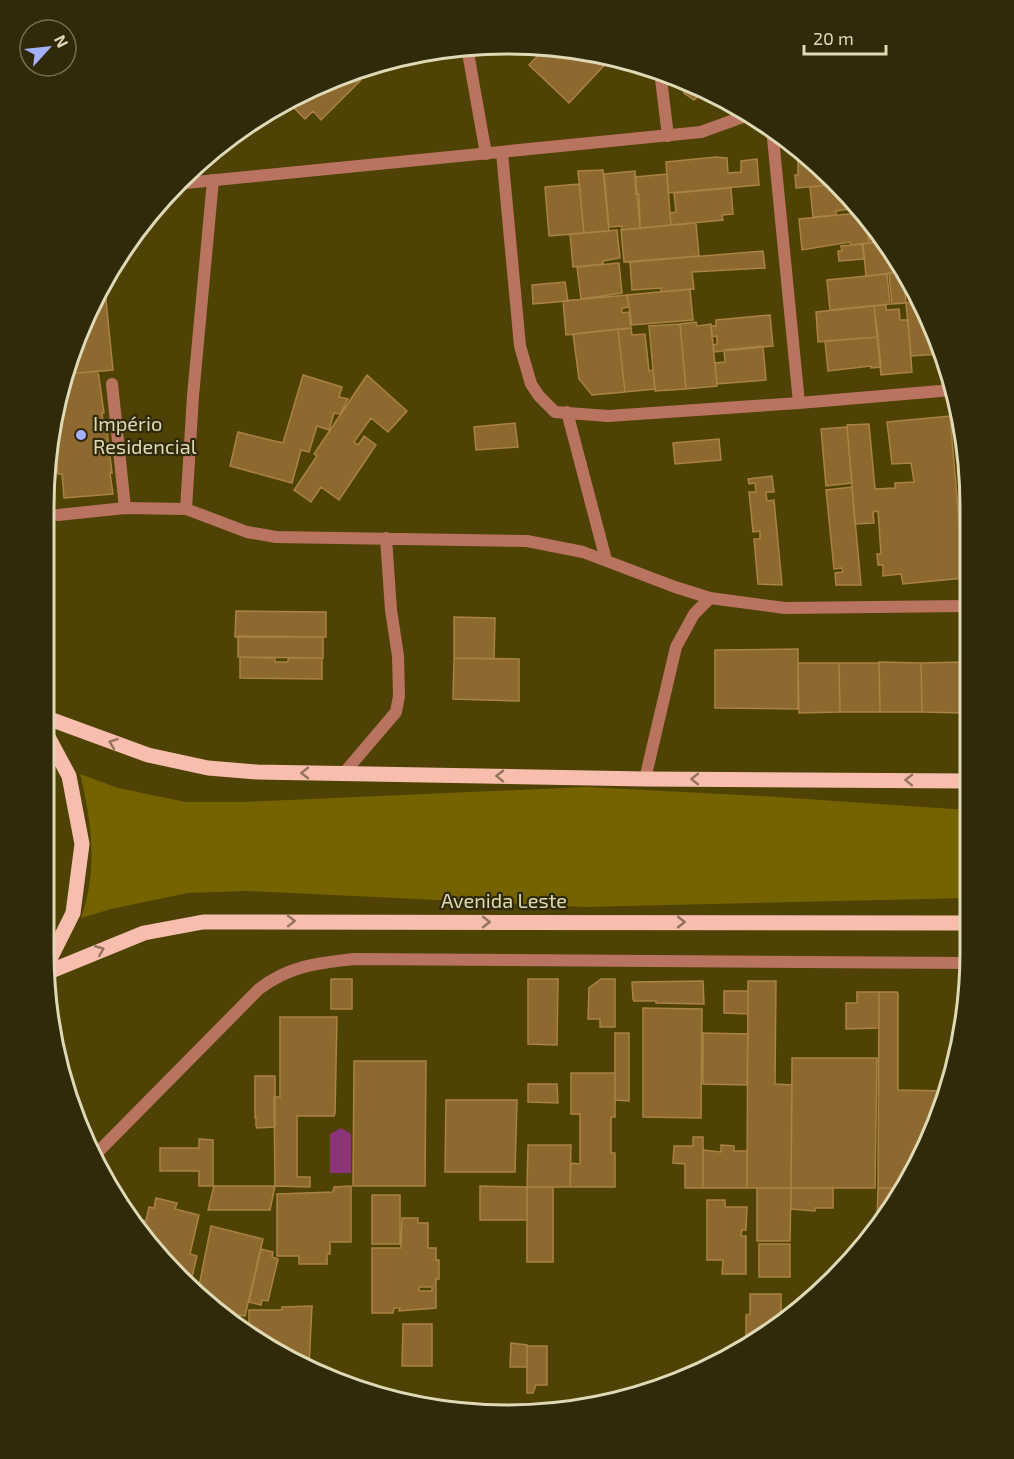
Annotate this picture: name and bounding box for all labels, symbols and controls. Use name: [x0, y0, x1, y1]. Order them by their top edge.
north arrow: [18, 18, 78, 78]
scale bar: [804, 18, 886, 56]
text: 20 m: [813, 27, 854, 49]
text: N: [51, 31, 73, 50]
place label: Império Residencial: [93, 411, 197, 458]
marker: Império Residencial: [74, 428, 88, 442]
one-way arrow: [109, 737, 119, 750]
one-way arrow: [300, 766, 309, 779]
one-way arrow: [495, 770, 504, 782]
one-way arrow: [690, 773, 699, 785]
one-way arrow: [905, 774, 914, 786]
street label: Avenida Leste: [441, 888, 567, 912]
one-way arrow: [286, 915, 295, 927]
one-way arrow: [481, 916, 490, 928]
one-way arrow: [676, 916, 685, 928]
one-way arrow: [94, 945, 105, 957]

